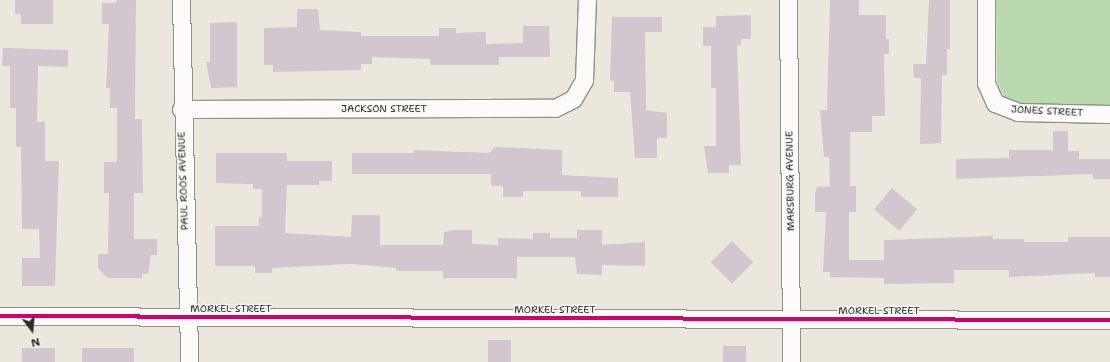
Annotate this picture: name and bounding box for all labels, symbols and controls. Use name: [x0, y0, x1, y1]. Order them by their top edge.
street label: JACKSON STREET: [341, 103, 427, 115]
street label: JONES STREET: [1011, 103, 1083, 119]
street label: PAUL ROOS AVENUE: [175, 131, 191, 231]
street label: MARSBURG AVENUE: [783, 131, 797, 231]
street label: MORKEL STREET: [190, 303, 272, 315]
street label: MORKEL STREET: [514, 304, 596, 316]
street label: MORKEL STREET: [838, 305, 920, 317]
north arrow: [12, 310, 52, 350]
text: N: [29, 334, 42, 350]

